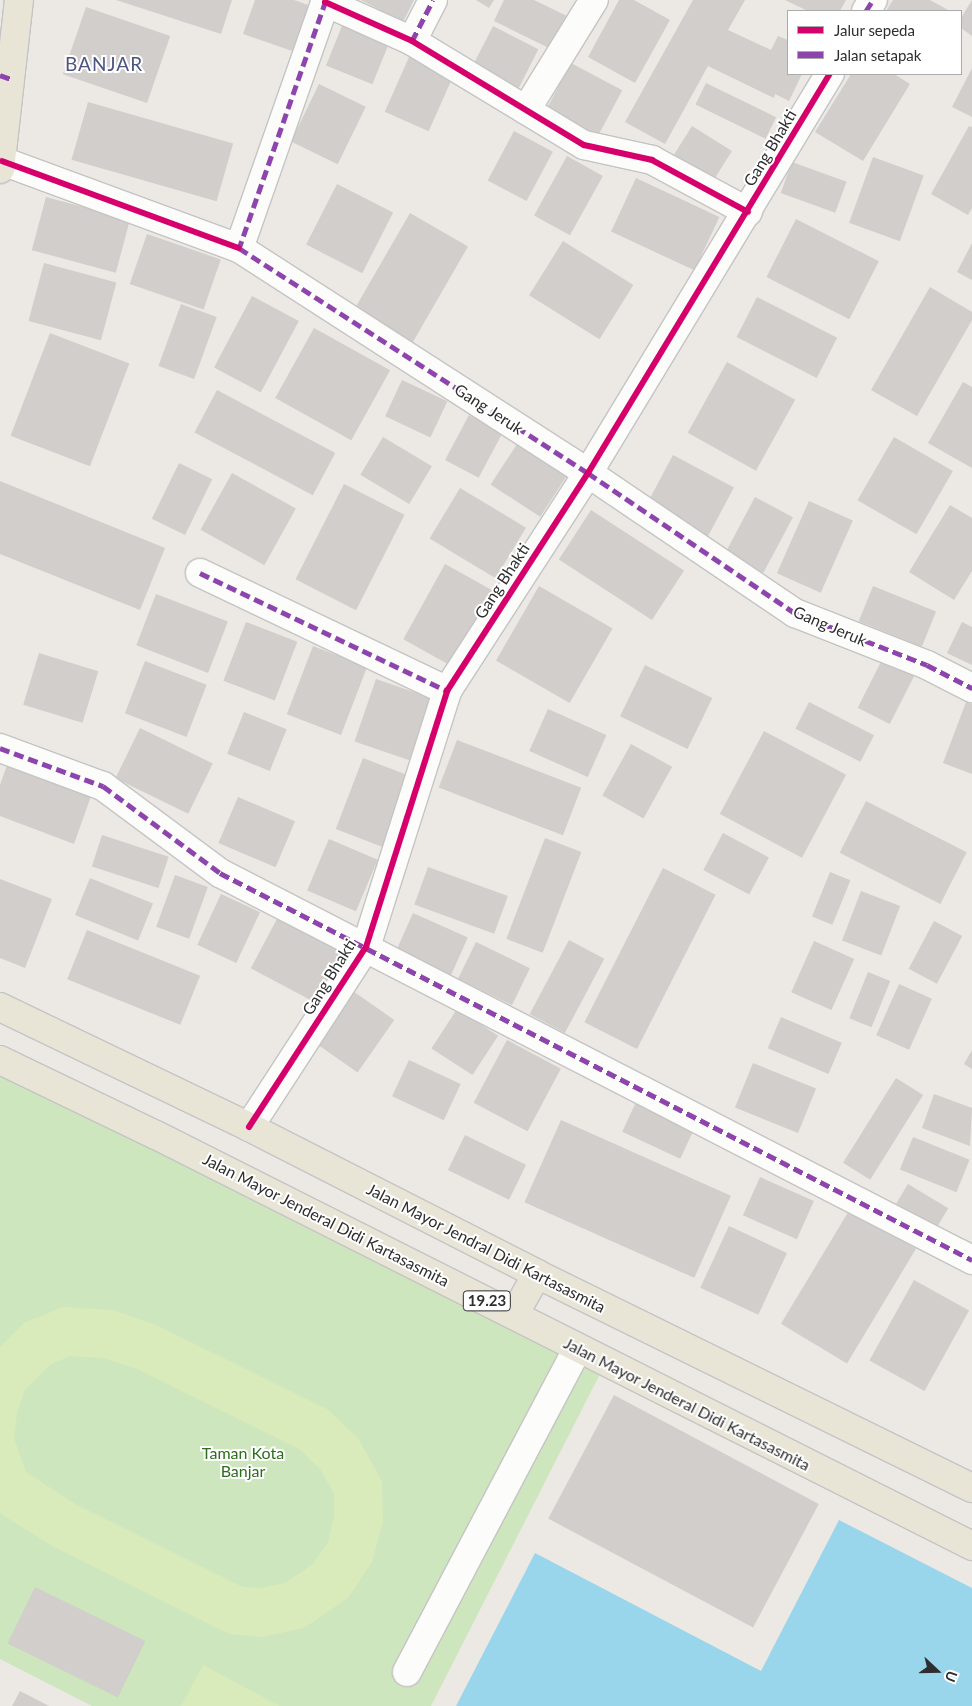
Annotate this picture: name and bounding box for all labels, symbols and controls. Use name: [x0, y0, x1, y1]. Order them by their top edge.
legend: [787, 10, 962, 75]
text: Jalur sepeda: [834, 21, 915, 39]
text: Jalan setapak: [834, 46, 921, 64]
district label: BANJAR: [64, 53, 144, 75]
street label: Gang Bhakti: [740, 106, 800, 190]
street label: Gang Jeruk: [451, 380, 527, 438]
street label: Gang Bhakti: [471, 540, 533, 622]
street label: Gang Jeruk: [790, 602, 870, 650]
street label: Gang Bhakti: [298, 935, 360, 1019]
street label: Jalan Mayor Jenderal Didi Kartasasmita: [199, 1149, 453, 1291]
street label: Jalan Mayor Jendral Didi Kartasasmita: [363, 1179, 609, 1317]
road number: 19.23: [462, 1288, 512, 1314]
street label: Jalan Mayor Jenderal Didi Kartasasmita: [560, 1333, 814, 1475]
park label: Taman Kota Banjar: [202, 1443, 284, 1481]
north arrow: [912, 1646, 962, 1696]
text: U: [942, 1669, 961, 1684]

